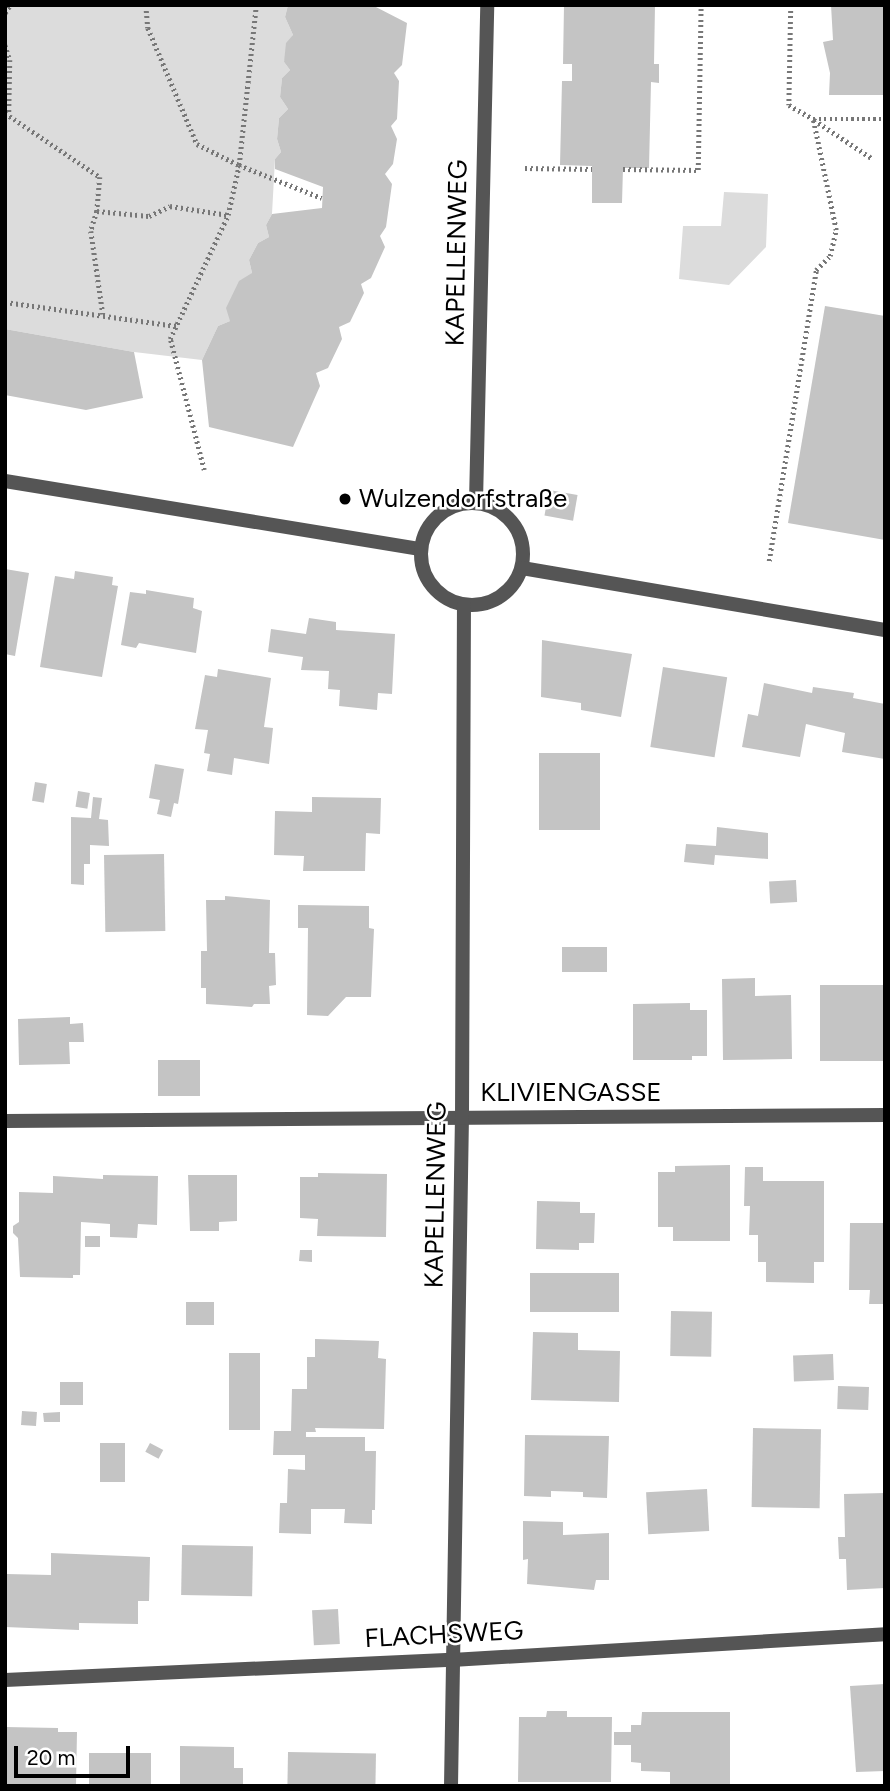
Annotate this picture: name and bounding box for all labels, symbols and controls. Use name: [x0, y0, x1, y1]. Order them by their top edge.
street label: KAPELLENWEG: [440, 159, 474, 347]
place label: Wulzendorfstraße: [359, 483, 567, 515]
marker: Wulzendorfstraße: [337, 491, 353, 507]
street label: KLIVIENGASSE: [480, 1077, 662, 1109]
street label: KAPELLENWEG: [419, 1101, 453, 1289]
street label: FLACHSWEG: [364, 1615, 524, 1655]
scale bar: [18, 1732, 133, 1776]
text: 20 m: [27, 1745, 75, 1770]

